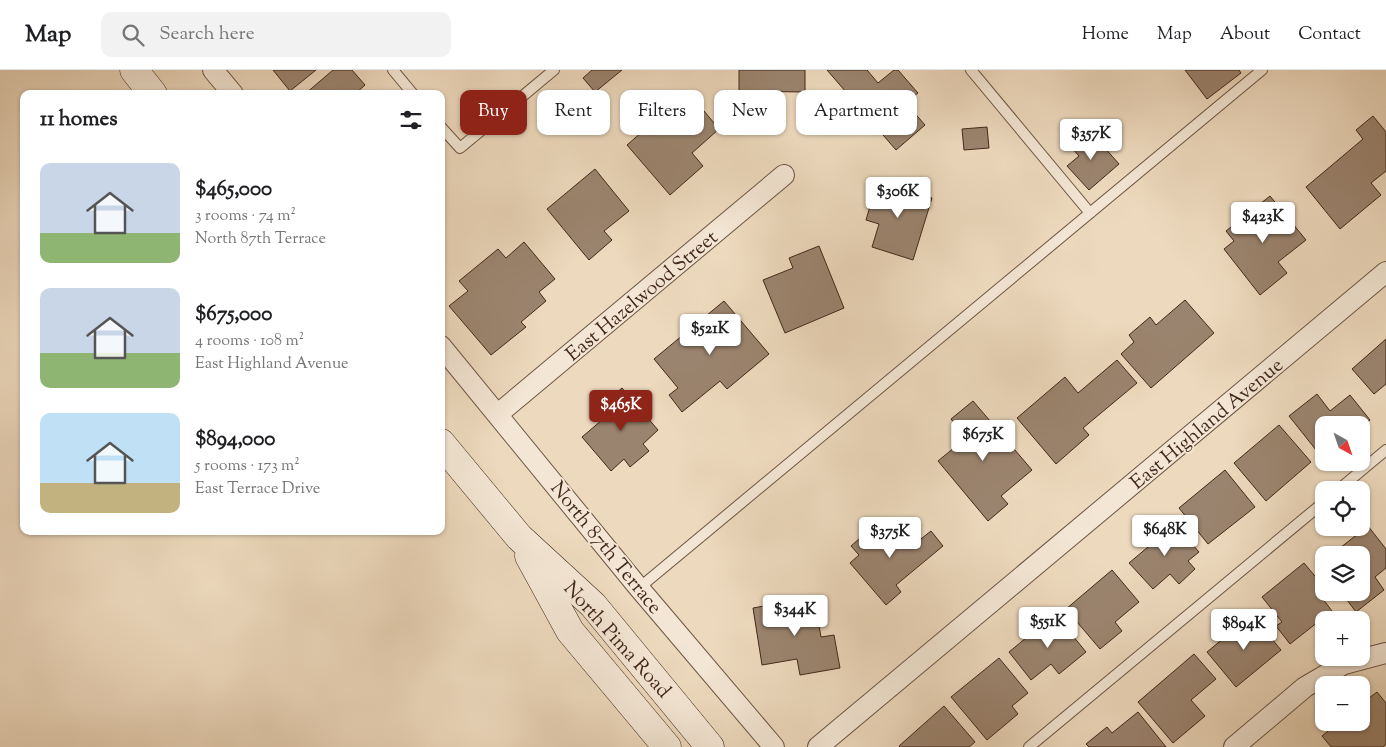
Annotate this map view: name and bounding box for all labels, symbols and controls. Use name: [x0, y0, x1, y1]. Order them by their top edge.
search box: [101, 12, 451, 57]
text: Map: [25, 18, 71, 52]
icon: search: [119, 21, 147, 49]
text: Search here: [159, 21, 255, 48]
text: Home: [1082, 22, 1129, 48]
text: Map: [1157, 22, 1192, 48]
text: About: [1220, 22, 1270, 48]
text: Contact: [1298, 22, 1361, 48]
chip: Buy: [460, 90, 527, 135]
chip: Rent: [537, 90, 610, 135]
chip: Filters: [620, 90, 704, 135]
chip: New: [714, 90, 786, 135]
chip: Apartment: [796, 90, 917, 135]
text: 11 homes: [40, 105, 118, 135]
icon: filters: [397, 106, 425, 134]
pin: $357K: [1056, 118, 1126, 161]
text: $357K: [1071, 123, 1111, 146]
text: $465,000: [195, 175, 272, 205]
pin: $306K: [863, 176, 933, 219]
text: $306K: [877, 181, 919, 204]
icon: home: [80, 183, 140, 243]
pin: $423K: [1228, 202, 1298, 244]
text: 3 rooms · 74 m²: [195, 205, 296, 228]
text: $423K: [1242, 206, 1284, 229]
street label: East Hazelwood Street: [560, 224, 725, 369]
text: North 87th Terrace: [195, 228, 326, 251]
text: $675,000: [195, 300, 272, 330]
icon: home: [80, 308, 140, 368]
pin: $521K: [675, 314, 745, 356]
text: $521K: [691, 318, 729, 341]
text: 4 rooms · 108 m²: [195, 330, 304, 353]
street label: East Highland Avenue: [1125, 352, 1290, 498]
text: East Highland Avenue: [195, 353, 349, 376]
pin: $465K: [586, 390, 656, 432]
text: $465K: [600, 394, 642, 417]
north arrow: [1315, 416, 1370, 471]
map controls: [1315, 416, 1370, 731]
pin: $675K: [948, 420, 1018, 462]
text: $675K: [962, 424, 1004, 447]
text: $894,000: [195, 425, 275, 455]
icon: home: [80, 433, 140, 493]
text: 5 rooms · 173 m²: [195, 455, 300, 478]
street label: North 87th Terrace: [542, 476, 668, 621]
text: East Terrace Drive: [195, 478, 320, 501]
button: locate: [1315, 481, 1370, 536]
pin: $648K: [1130, 514, 1200, 557]
pin: $375K: [855, 516, 925, 559]
text: $648K: [1143, 519, 1187, 542]
text: $375K: [870, 521, 910, 544]
button: layers: [1315, 546, 1370, 601]
street label: North Pima Road: [556, 576, 677, 706]
pin: $344K: [760, 594, 830, 637]
text: $344K: [774, 599, 816, 622]
pin: $551K: [1013, 606, 1083, 649]
pin: $894K: [1209, 608, 1279, 651]
text: $551K: [1030, 611, 1066, 634]
button: +: [1315, 611, 1370, 666]
text: $894K: [1222, 613, 1266, 636]
button: −: [1315, 676, 1370, 731]

